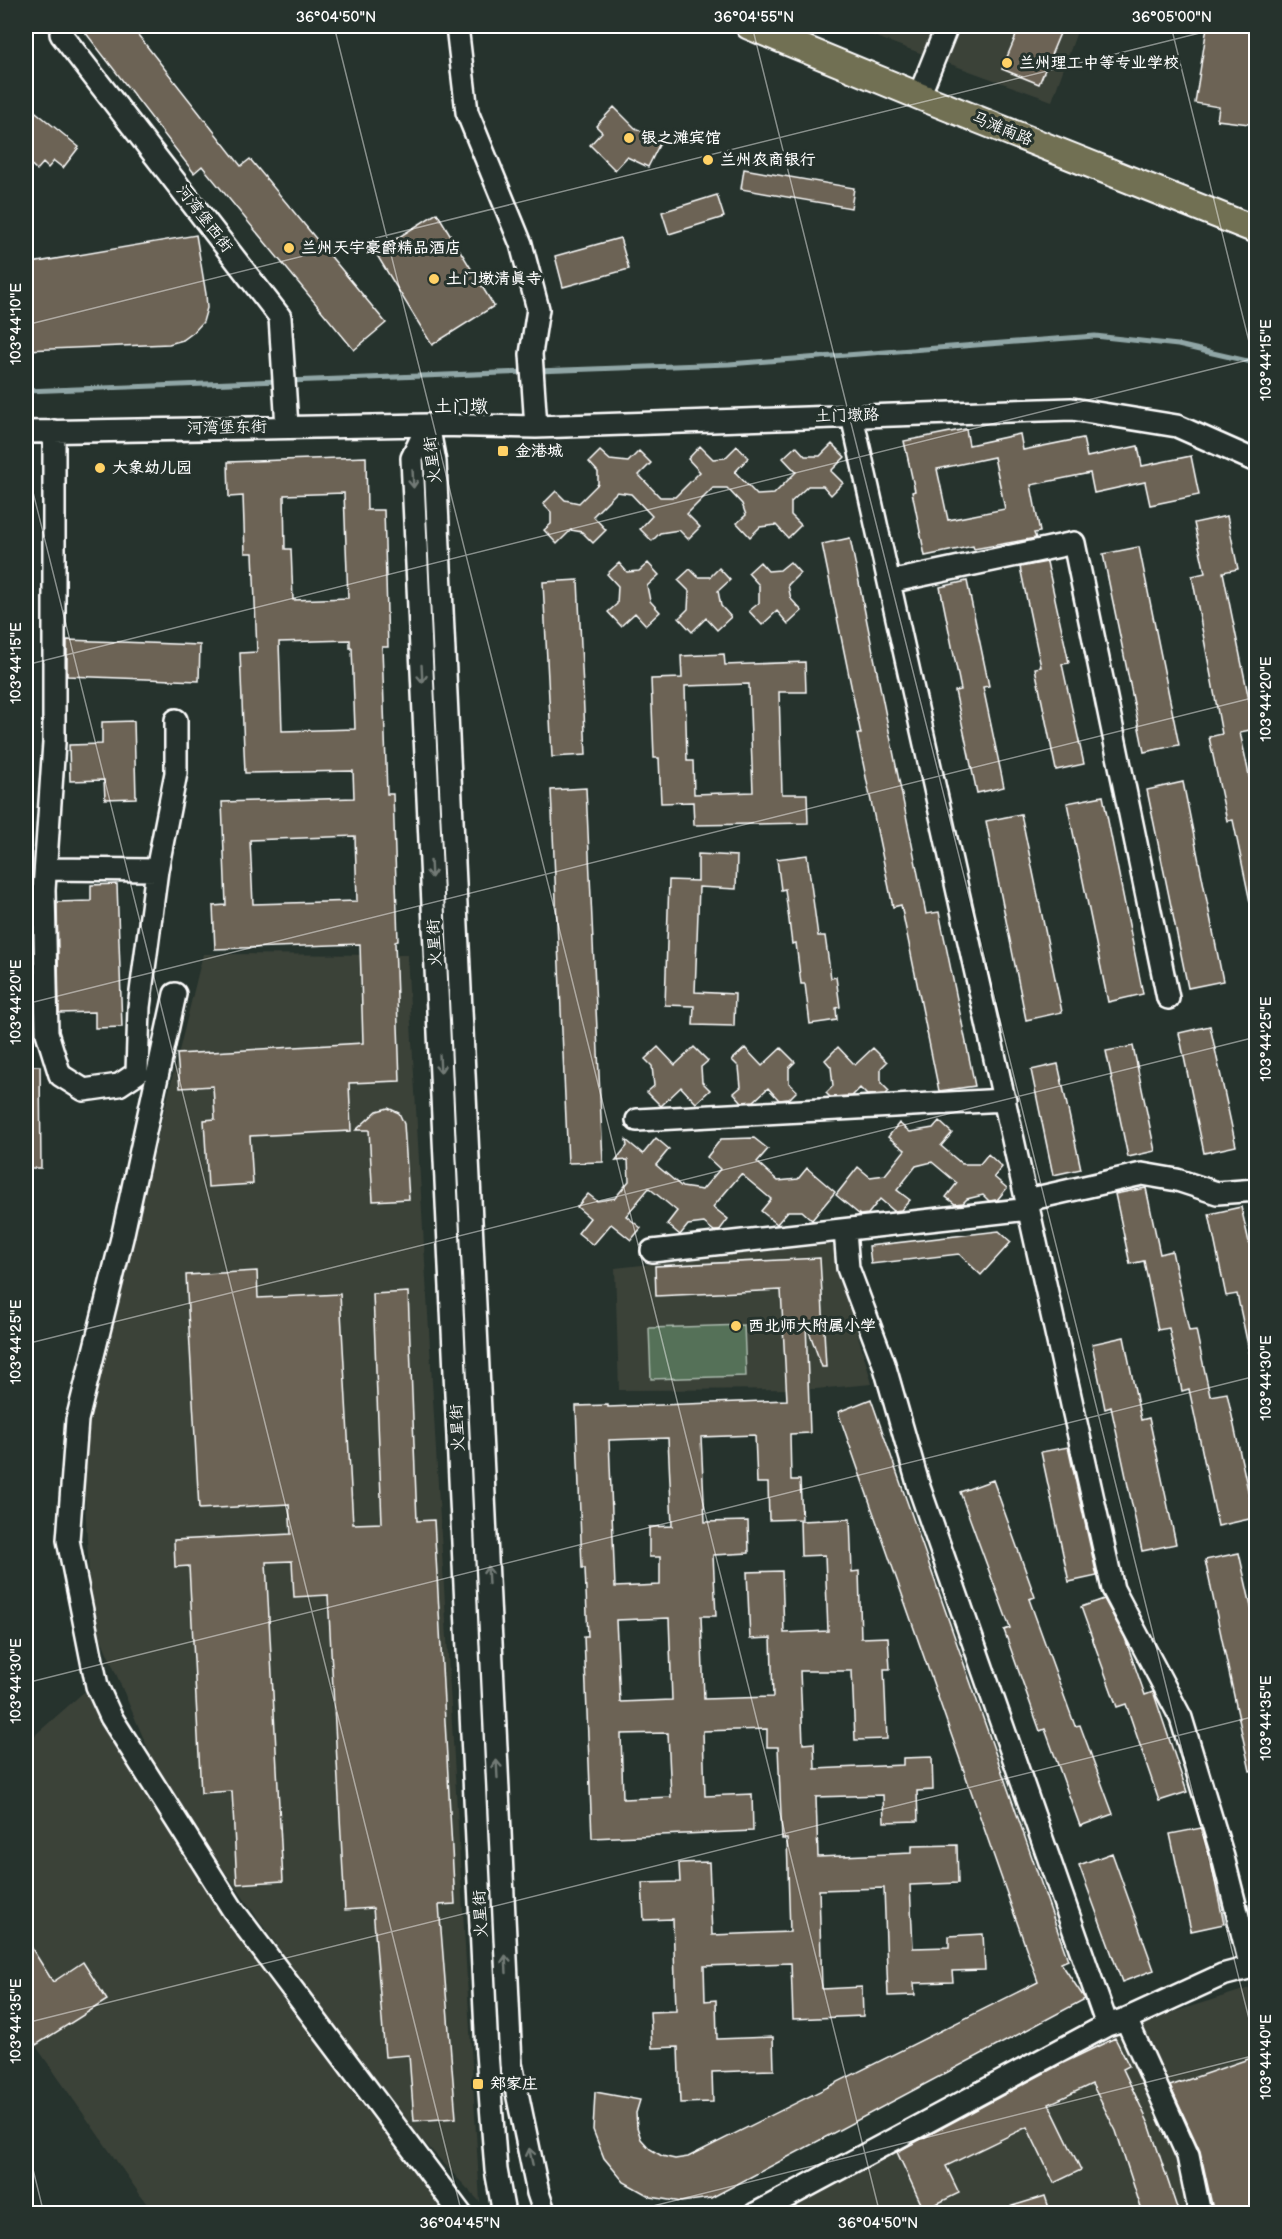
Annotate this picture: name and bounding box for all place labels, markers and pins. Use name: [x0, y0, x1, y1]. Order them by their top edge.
place label: 兰州理工中等专业学校: [1019, 54, 1179, 73]
marker: 兰州理工中等专业学校: [1000, 56, 1014, 70]
place label: 银之滩宾馆: [641, 129, 721, 148]
marker: 银之滩宾馆: [622, 131, 636, 145]
place label: 兰州农商银行: [720, 151, 816, 170]
marker: 兰州农商银行: [701, 153, 715, 167]
place label: 兰州天宇豪爵精品酒店: [301, 239, 461, 258]
marker: 兰州天宇豪爵精品酒店: [282, 241, 296, 255]
place label: 土门墩清真寺: [446, 270, 542, 289]
marker: 土门墩清真寺: [427, 272, 441, 286]
place label: 金港城: [515, 442, 563, 461]
marker: 金港城: [496, 444, 510, 458]
place label: 大象幼儿园: [112, 459, 192, 478]
marker: 大象幼儿园: [93, 461, 107, 475]
place label: 西北师大附属小学: [748, 1317, 876, 1336]
marker: 西北师大附属小学: [729, 1319, 743, 1333]
place label: 郑家庄: [490, 2075, 538, 2094]
marker: 郑家庄: [471, 2077, 485, 2091]

